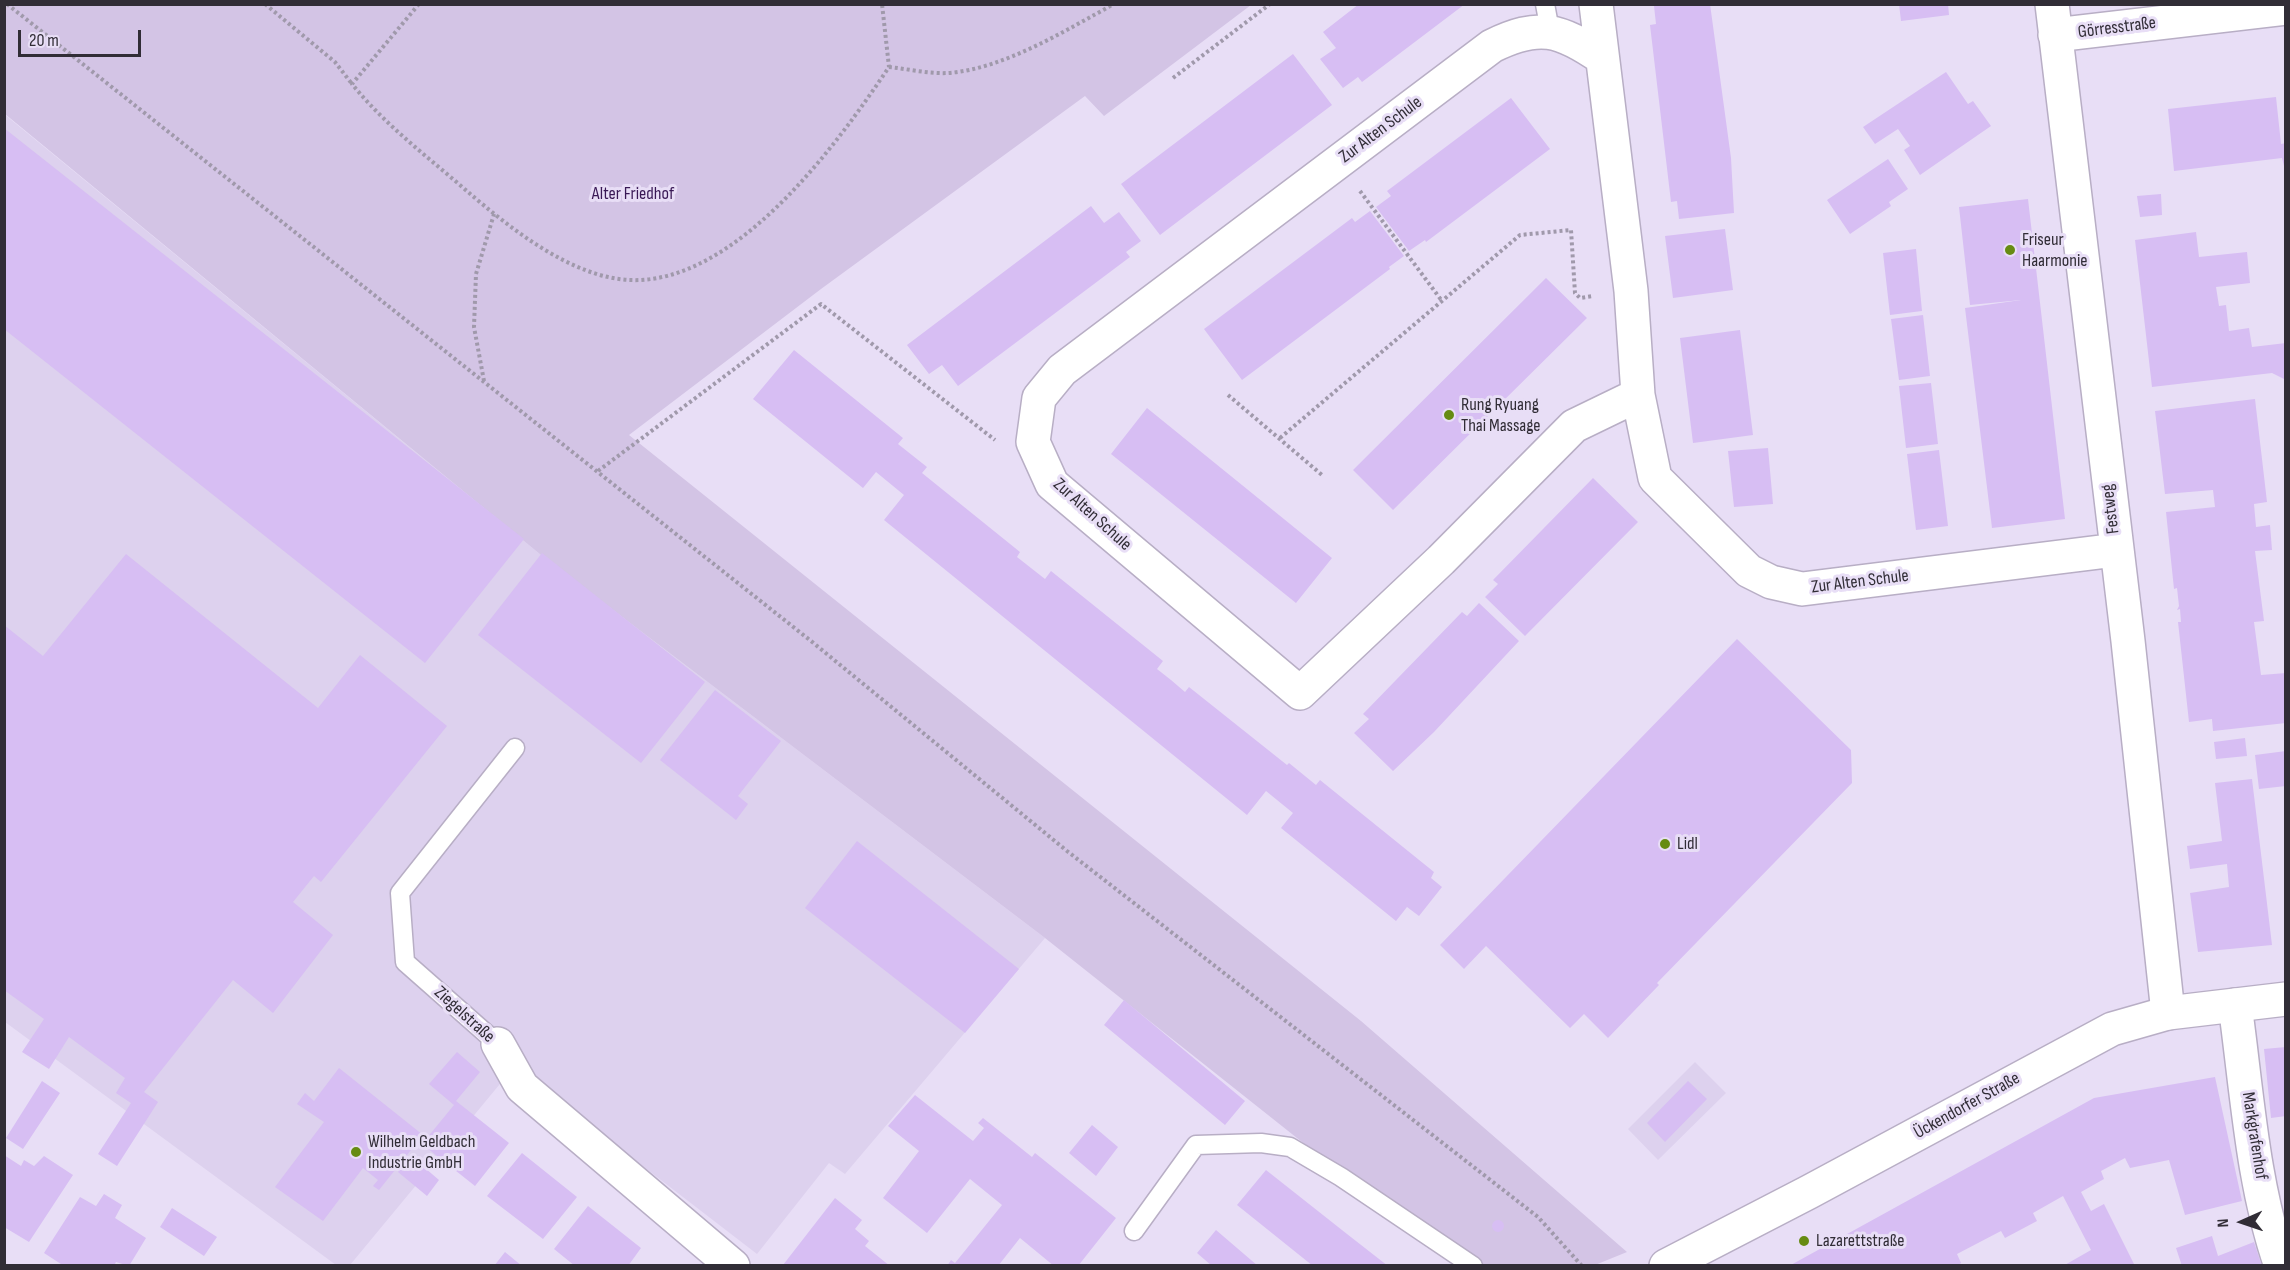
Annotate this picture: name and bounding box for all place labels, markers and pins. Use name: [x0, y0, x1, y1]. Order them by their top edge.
place label: Friseur Haarmonie: [2022, 229, 2087, 272]
marker: Friseur Haarmonie: [2003, 243, 2017, 257]
place label: Rung Ryuang Thai Massage: [1461, 394, 1541, 436]
marker: Rung Ryuang Thai Massage: [1442, 408, 1456, 422]
place label: Lidl: [1677, 833, 1698, 855]
marker: Lidl: [1658, 837, 1672, 851]
place label: Wilhelm Geldbach Industrie GmbH: [368, 1131, 476, 1174]
marker: Wilhelm Geldbach Industrie GmbH: [349, 1145, 363, 1159]
place label: Lazarettstraße: [1816, 1230, 1904, 1252]
marker: Lazarettstraße: [1797, 1234, 1811, 1248]

